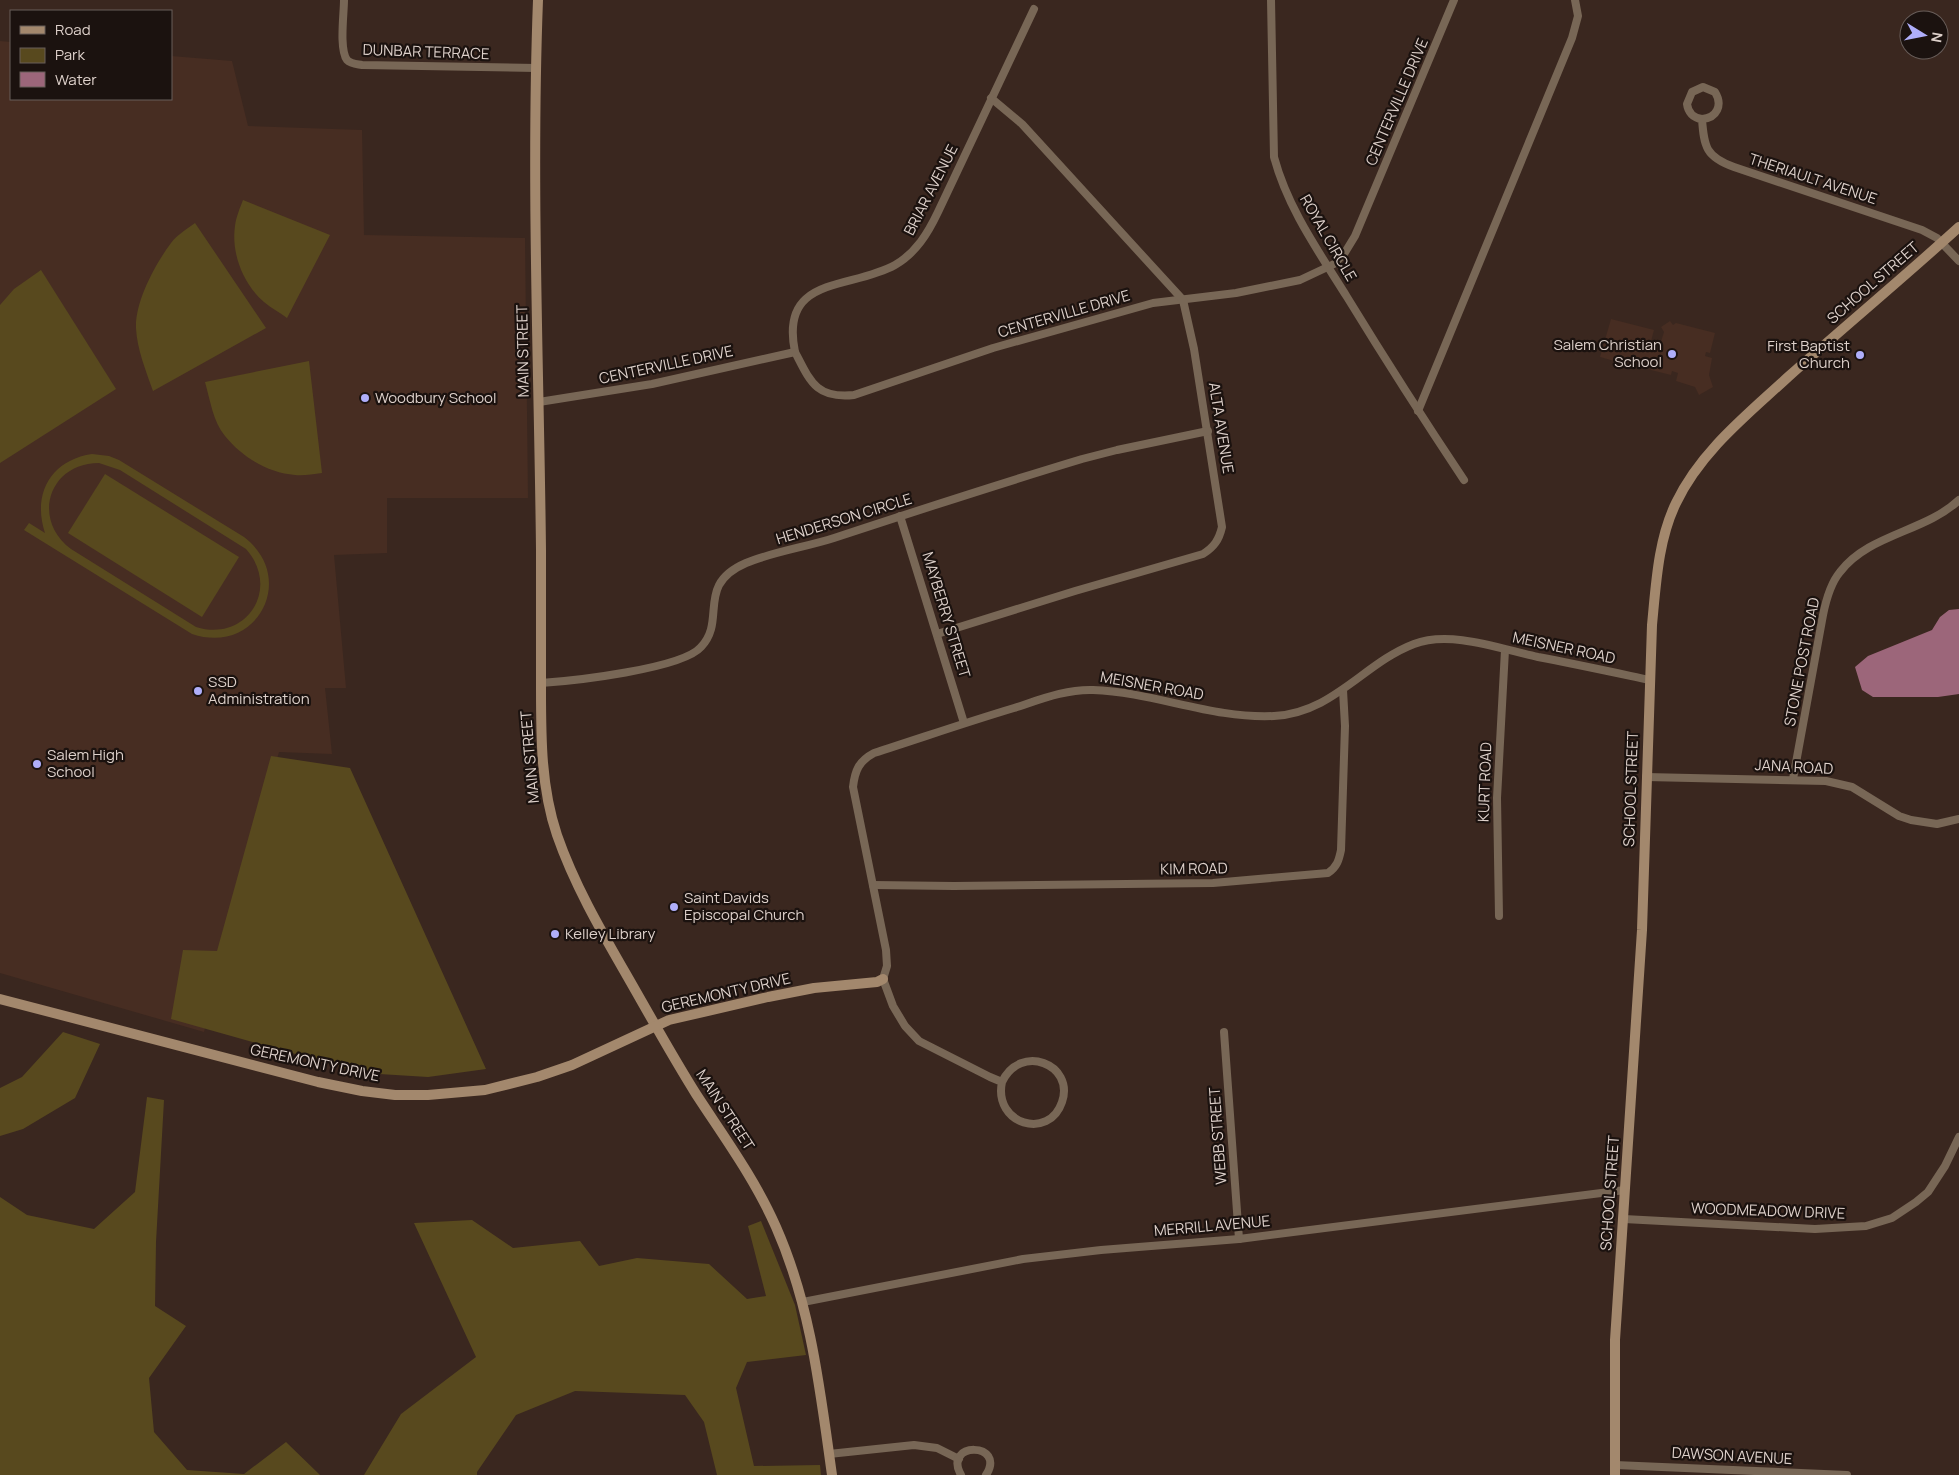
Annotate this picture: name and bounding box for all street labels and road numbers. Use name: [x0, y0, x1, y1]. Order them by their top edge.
street label: CENTERVILLE DRIVE: [1360, 35, 1433, 169]
street label: DUNBAR TERRACE: [362, 39, 490, 64]
street label: BRIAR AVENUE: [899, 141, 963, 239]
street label: THERIAULT AVENUE: [1746, 148, 1880, 209]
street label: ROYAL CIRCLE: [1295, 190, 1362, 285]
street label: SCHOOL STREET: [1822, 237, 1923, 328]
street label: CENTERVILLE DRIVE: [995, 285, 1132, 342]
street label: MAIN STREET: [511, 304, 534, 397]
street label: CENTERVILLE DRIVE: [597, 340, 735, 389]
street label: ALTA AVENUE: [1204, 381, 1239, 475]
street label: HENDERSON CIRCLE: [773, 488, 914, 549]
street label: MAYBERRY STREET: [917, 549, 976, 680]
street label: STONE POST ROAD: [1779, 596, 1824, 728]
street label: MEISNER ROAD: [1511, 626, 1618, 669]
street label: MEISNER ROAD: [1099, 666, 1206, 705]
street label: MAIN STREET: [515, 710, 544, 804]
street label: SCHOOL STREET: [1618, 731, 1643, 847]
street label: KURT ROAD: [1473, 742, 1496, 822]
street label: JANA ROAD: [1754, 754, 1834, 779]
street label: KIM ROAD: [1160, 857, 1228, 880]
street label: GEREMONTY DRIVE: [659, 967, 792, 1018]
street label: GEREMONTY DRIVE: [249, 1039, 382, 1086]
street label: MAIN STREET: [691, 1065, 759, 1154]
street label: WEBB STREET: [1204, 1087, 1231, 1185]
street label: SCHOOL STREET: [1595, 1135, 1624, 1251]
street label: WOODMEADOW DRIVE: [1691, 1197, 1845, 1224]
street label: MERRILL AVENUE: [1153, 1210, 1271, 1241]
street label: DAWSON AVENUE: [1671, 1442, 1793, 1469]

